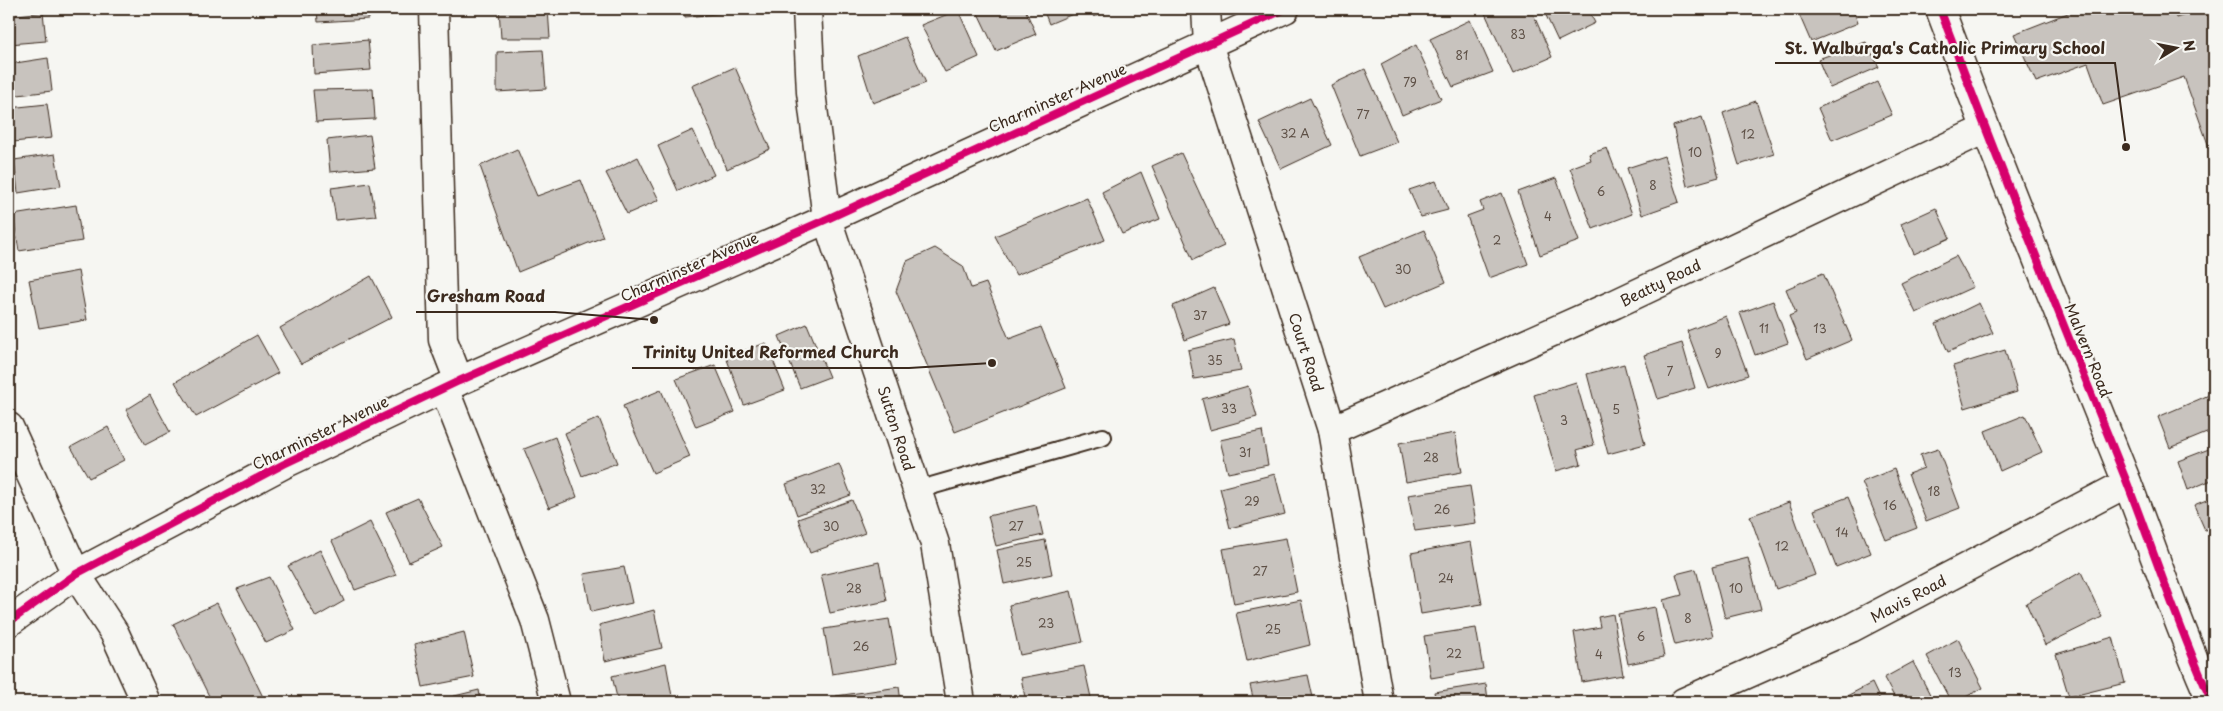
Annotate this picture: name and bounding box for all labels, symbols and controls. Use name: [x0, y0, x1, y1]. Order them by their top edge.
north arrow: [2150, 22, 2200, 72]
house number: 83: [1510, 25, 1526, 43]
callout: St. Walburga's Catholic Primary School: [1775, 32, 2115, 63]
text: St. Walburga's Catholic Primary School: [1785, 35, 2105, 59]
text: N: [2178, 38, 2201, 53]
house number: 81: [1456, 46, 1468, 64]
street label: Charminster Avenue: [984, 56, 1130, 138]
house number: 79: [1403, 73, 1417, 91]
house number: 77: [1356, 105, 1370, 123]
house number: 32 A: [1280, 124, 1310, 142]
house number: 12: [1741, 125, 1755, 143]
house number: 10: [1688, 143, 1702, 161]
house number: 8: [1649, 176, 1657, 194]
house number: 6: [1597, 182, 1605, 200]
house number: 4: [1544, 207, 1552, 225]
street label: Charminster Avenue: [616, 225, 762, 307]
house number: 2: [1493, 231, 1501, 249]
street label: Beatty Road: [1616, 252, 1704, 312]
house number: 30: [1395, 260, 1412, 278]
callout: Gresham Road: [416, 281, 555, 312]
text: Gresham Road: [427, 283, 545, 307]
street label: Malvern Road: [2060, 299, 2118, 401]
house number: 37: [1193, 306, 1208, 324]
street label: Court Road: [1283, 309, 1331, 395]
house number: 11: [1759, 319, 1769, 337]
house number: 13: [1813, 319, 1827, 337]
callout: Trinity United Reformed Church: [632, 337, 909, 368]
text: Trinity United Reformed Church: [643, 339, 899, 363]
house number: 9: [1714, 344, 1722, 362]
house number: 35: [1207, 351, 1223, 369]
house number: 7: [1667, 362, 1674, 380]
street label: Sutton Road: [872, 382, 922, 474]
street label: Charminster Avenue: [248, 389, 392, 475]
house number: 33: [1221, 399, 1237, 417]
house number: 5: [1612, 400, 1620, 418]
house number: 3: [1560, 411, 1568, 429]
house number: 31: [1239, 443, 1251, 461]
house number: 28: [1423, 448, 1439, 466]
house number: 32: [810, 480, 826, 498]
house number: 18: [1928, 482, 1940, 500]
house number: 29: [1244, 492, 1260, 510]
house number: 16: [1883, 496, 1897, 514]
house number: 26: [1434, 500, 1450, 518]
house number: 30: [823, 517, 840, 535]
house number: 27: [1009, 517, 1024, 535]
house number: 14: [1835, 523, 1849, 541]
house number: 12: [1775, 537, 1789, 555]
house number: 25: [1016, 553, 1032, 571]
house number: 27: [1253, 562, 1268, 580]
street label: Mavis Road: [1866, 568, 1950, 628]
house number: 24: [1438, 569, 1454, 587]
house number: 28: [846, 579, 862, 597]
house number: 10: [1729, 579, 1743, 597]
house number: 8: [1684, 609, 1692, 627]
house number: 23: [1038, 614, 1054, 632]
house number: 25: [1265, 620, 1281, 638]
house number: 6: [1637, 627, 1645, 645]
house number: 26: [853, 637, 869, 655]
house number: 22: [1446, 644, 1462, 662]
house number: 4: [1595, 645, 1603, 663]
house number: 13: [1948, 663, 1962, 681]

